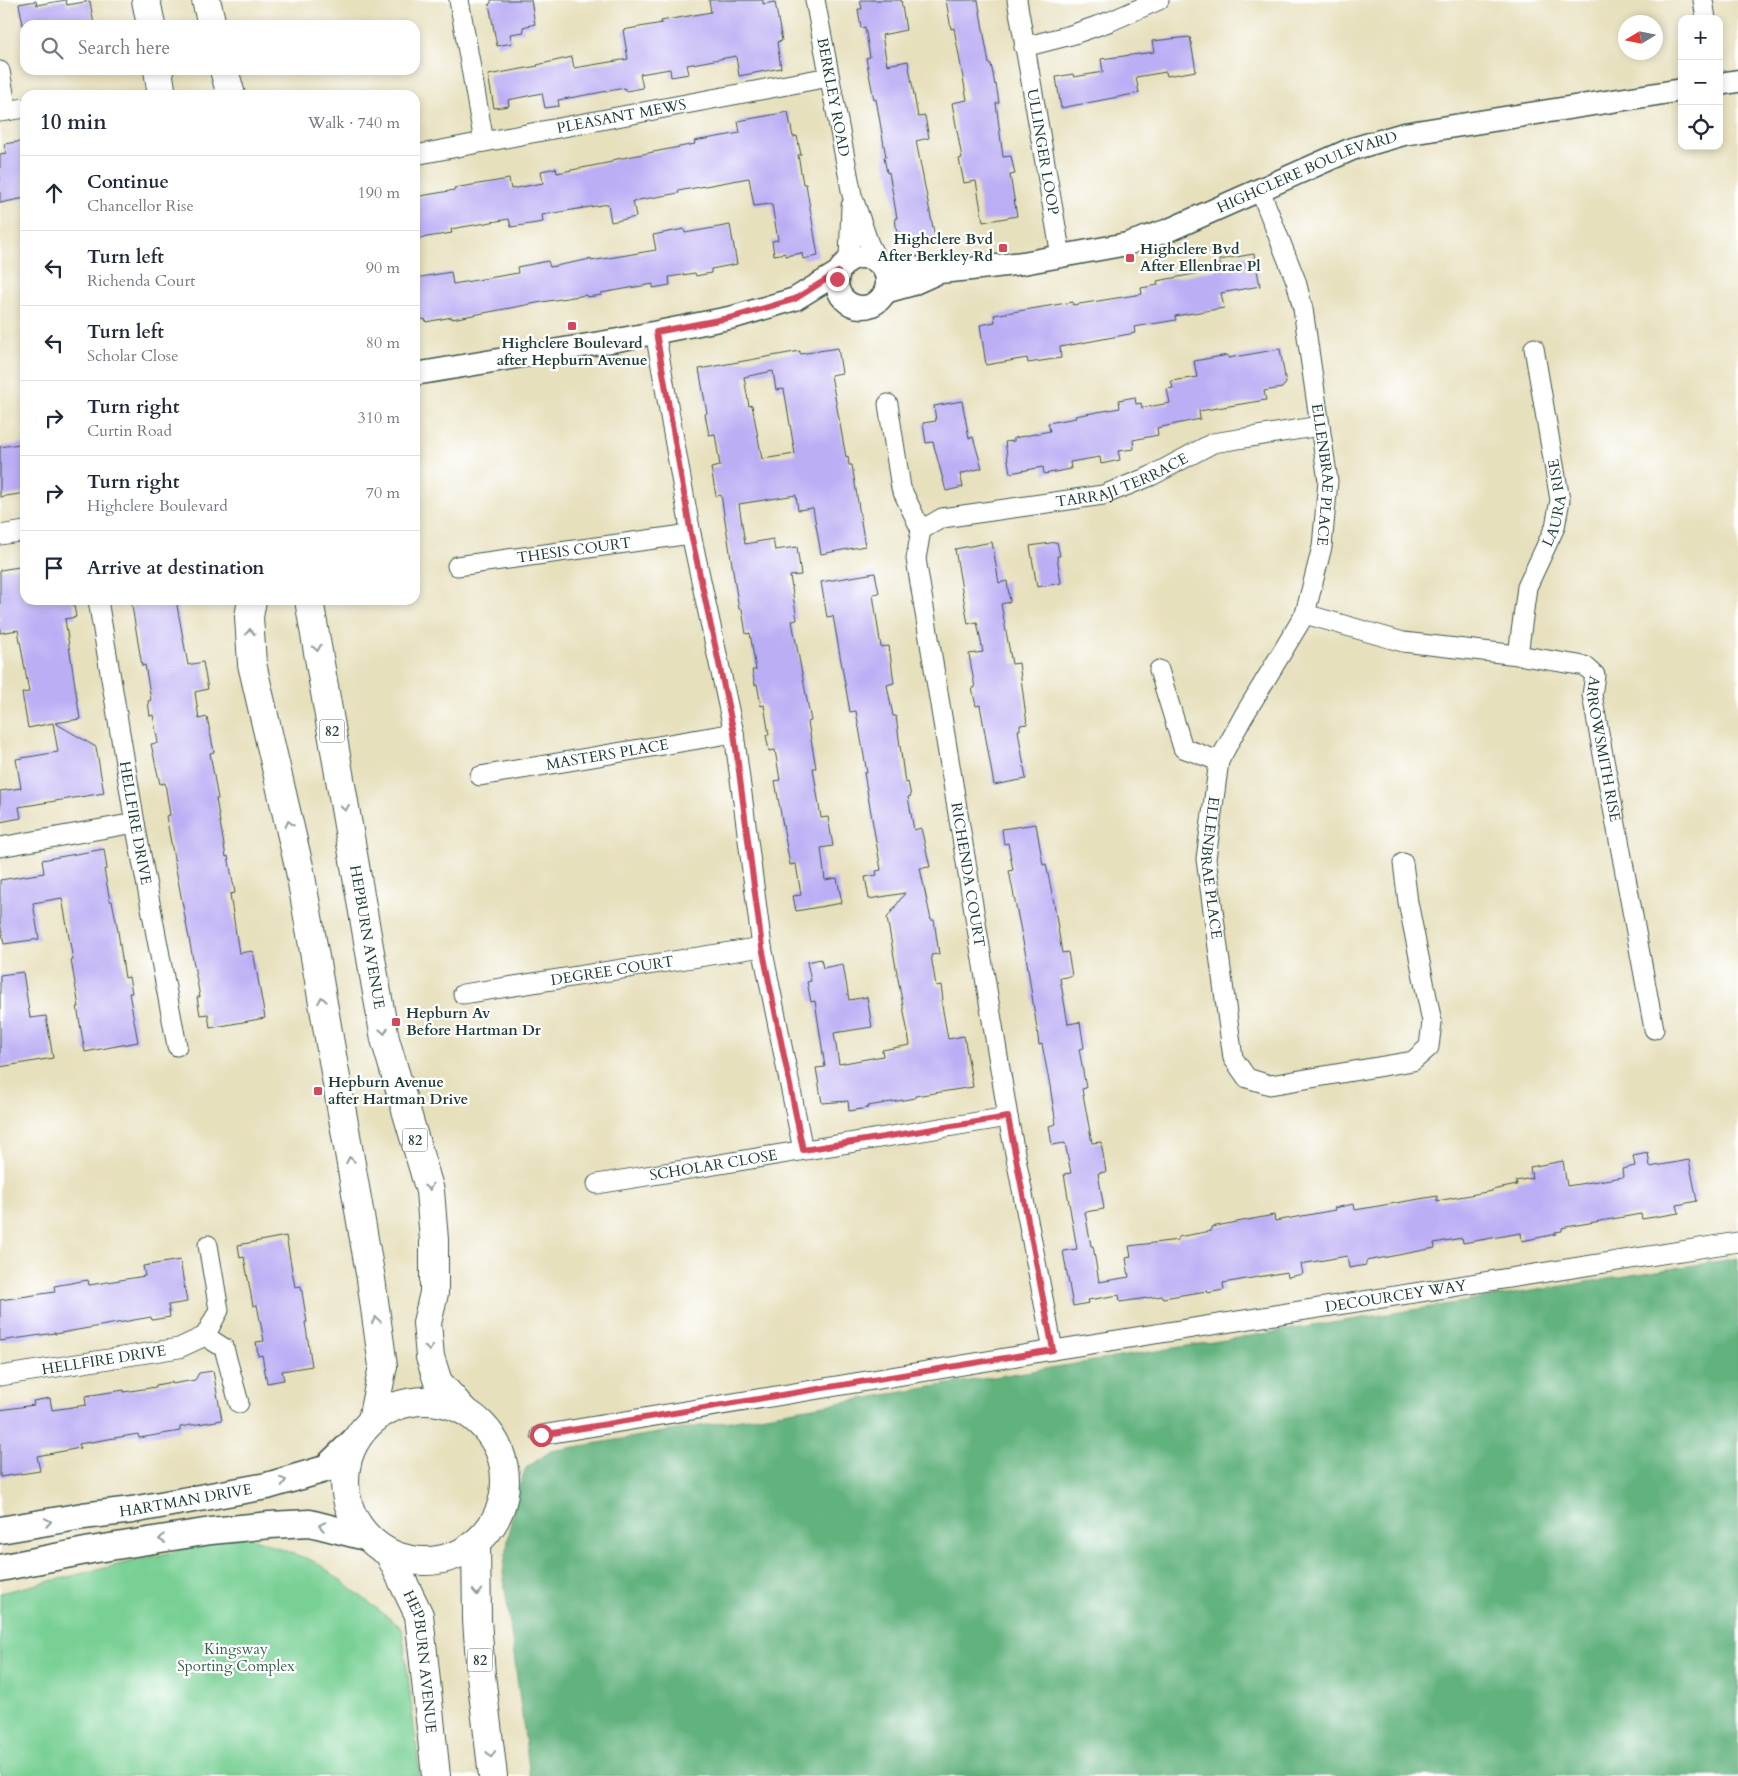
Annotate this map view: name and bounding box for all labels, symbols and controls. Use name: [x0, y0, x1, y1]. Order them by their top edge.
north arrow: [1618, 15, 1663, 60]
map controls: [1678, 15, 1723, 150]
button: +: [1678, 15, 1723, 60]
search box: [20, 20, 420, 75]
icon: search: [38, 34, 66, 62]
text: Search here: [78, 35, 170, 61]
street label: BERKLEY ROAD: [812, 36, 855, 158]
button: −: [1678, 60, 1723, 105]
street label: ULLINGER LOOP: [1022, 87, 1064, 217]
street label: PLEASANT MEWS: [555, 94, 688, 138]
button: locate: [1678, 105, 1723, 150]
text: 10 min: [40, 108, 107, 137]
text: Walk · 740 m: [308, 112, 400, 134]
street label: HIGHCLERE BOULEVARD: [1214, 126, 1400, 218]
text: Continue: [87, 169, 169, 195]
icon: ahead: [40, 179, 68, 207]
text: 190 m: [358, 182, 400, 204]
text: Chancellor Rise: [87, 195, 194, 217]
place label: Highclere Bvd After Berkley Rd: [878, 229, 993, 266]
place label: Highclere Bvd After Ellenbrae Pl: [1140, 239, 1261, 276]
marker: Highclere Bvd After Berkley Rd: [997, 242, 1009, 254]
text: Turn left: [87, 244, 164, 270]
marker: Highclere Bvd After Ellenbrae Pl: [1124, 252, 1136, 264]
icon: left: [40, 254, 68, 282]
text: 90 m: [366, 257, 400, 279]
route end: [826, 268, 849, 291]
text: Richenda Court: [87, 270, 195, 292]
text: Turn left: [87, 319, 164, 345]
marker: Highclere Boulevard after Hepburn Avenue: [566, 320, 578, 332]
icon: left: [40, 329, 68, 357]
text: 80 m: [366, 332, 400, 354]
place label: Highclere Boulevard after Hepburn Avenue: [497, 333, 647, 370]
text: Scholar Close: [87, 345, 178, 367]
text: Turn right: [87, 394, 179, 420]
street label: ELLENBRAE PLACE: [1307, 402, 1338, 547]
icon: right: [40, 404, 68, 432]
text: 310 m: [358, 407, 400, 429]
text: Curtin Road: [87, 420, 172, 442]
street label: TARRAJI TERRACE: [1054, 448, 1191, 512]
street label: LAURA RISE: [1537, 457, 1571, 550]
text: Turn right: [87, 469, 179, 495]
icon: right: [40, 479, 68, 507]
text: 70 m: [366, 482, 400, 504]
text: Highclere Boulevard: [87, 495, 228, 517]
street label: THESIS COURT: [516, 532, 632, 568]
icon: arrive: [40, 554, 68, 582]
text: Arrive at destination: [87, 555, 264, 581]
one-way arrow: [244, 628, 255, 636]
one-way arrow: [312, 644, 322, 652]
street label: ARROWSMITH RISE: [1582, 675, 1625, 823]
road number: 82: [320, 719, 344, 742]
street label: MASTERS PLACE: [544, 734, 670, 775]
street label: HELLFIRE DRIVE: [115, 759, 156, 886]
street label: ELLENBRAE PLACE: [1196, 795, 1227, 940]
street label: RICHENDA COURT: [946, 801, 990, 949]
one-way arrow: [340, 804, 350, 812]
one-way arrow: [284, 819, 295, 828]
street label: HEPBURN AVENUE: [345, 864, 390, 1010]
street label: DEGREE COURT: [549, 951, 675, 990]
one-way arrow: [318, 996, 328, 1004]
place label: Hepburn Av Before Hartman Dr: [406, 1003, 542, 1040]
marker: Hepburn Av Before Hartman Dr: [390, 1016, 402, 1028]
one-way arrow: [378, 1027, 388, 1036]
place label: Hepburn Avenue after Hartman Drive: [328, 1072, 468, 1109]
marker: Hepburn Avenue after Hartman Drive: [312, 1085, 324, 1097]
road number: 82: [402, 1128, 428, 1152]
street label: SCHOLAR CLOSE: [648, 1145, 779, 1185]
one-way arrow: [345, 1156, 355, 1165]
one-way arrow: [423, 1183, 434, 1192]
street label: DECOURCEY WAY: [1324, 1275, 1469, 1317]
one-way arrow: [372, 1316, 382, 1325]
street label: HELLFIRE DRIVE: [40, 1340, 167, 1379]
one-way arrow: [423, 1345, 434, 1353]
route start: [530, 1424, 553, 1447]
one-way arrow: [279, 1477, 287, 1487]
street label: HARTMAN DRIVE: [118, 1479, 253, 1521]
one-way arrow: [44, 1518, 52, 1528]
one-way arrow: [317, 1521, 326, 1531]
one-way arrow: [158, 1533, 167, 1543]
street label: HEPBURN AVENUE: [398, 1587, 441, 1734]
one-way arrow: [472, 1589, 482, 1597]
park label: Kingsway Sporting Complex: [177, 1639, 295, 1676]
road number: 82: [468, 1648, 492, 1672]
one-way arrow: [485, 1750, 496, 1758]

